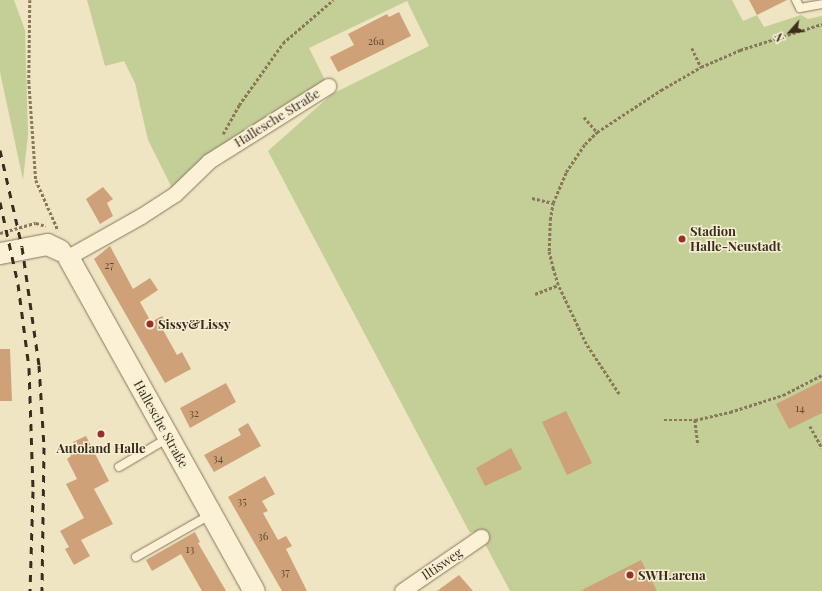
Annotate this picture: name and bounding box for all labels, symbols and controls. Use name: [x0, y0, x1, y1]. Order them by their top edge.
north arrow: [770, 12, 810, 52]
text: N: [770, 31, 787, 45]
house number: 26a: [368, 34, 384, 48]
street label: Hallesche Straße: [231, 85, 323, 151]
place label: Stadion Halle-Neustadt: [690, 224, 781, 255]
marker: Stadion Halle-Neustadt: [677, 234, 687, 244]
house number: 27: [104, 258, 114, 272]
place label: Sissy&Lissy: [158, 316, 231, 332]
marker: Sissy&Lissy: [145, 319, 155, 329]
street label: Hallesche Straße: [130, 377, 192, 471]
house number: 14: [795, 401, 805, 415]
house number: 32: [189, 406, 199, 420]
marker: Autoland Halle: [96, 429, 106, 439]
place label: Autoland Halle: [56, 440, 146, 456]
house number: 34: [213, 451, 223, 465]
house number: 35: [237, 494, 247, 508]
house number: 36: [258, 529, 268, 543]
house number: 13: [186, 542, 194, 556]
street label: Iltisweg: [419, 545, 465, 583]
house number: 37: [280, 565, 290, 579]
place label: SWH.arena: [638, 567, 706, 583]
marker: SWH.arena: [625, 570, 635, 580]

